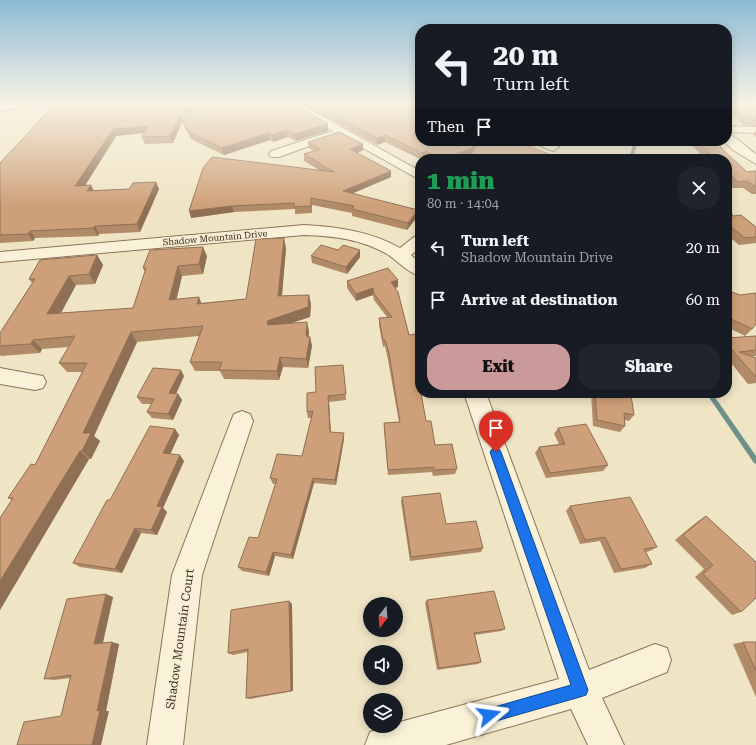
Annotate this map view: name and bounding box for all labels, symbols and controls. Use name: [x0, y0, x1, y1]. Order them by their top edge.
text: 20 m: [493, 39, 558, 72]
icon: left: [427, 40, 479, 92]
text: Turn left: [493, 73, 569, 94]
icon: arrive: [473, 116, 495, 138]
text: Then: [427, 118, 465, 136]
text: 1 min: [427, 167, 494, 195]
button: close: [678, 167, 720, 209]
text: 80 m · 14:04: [427, 196, 499, 211]
street label: Shadow Mountain Drive: [162, 228, 268, 248]
text: Turn left: [461, 232, 529, 250]
icon: left: [427, 237, 449, 259]
text: 20 m: [686, 239, 720, 257]
text: Shadow Mountain Drive: [461, 250, 613, 265]
icon: arrive: [427, 289, 449, 311]
text: Arrive at destination: [461, 291, 617, 309]
text: 60 m: [686, 291, 720, 309]
button: Exit: [427, 344, 570, 390]
button: Share: [578, 344, 720, 390]
pin: [479, 411, 513, 452]
icon: arrive: [485, 417, 507, 439]
street label: Shadow Mountain Court: [163, 567, 197, 710]
north arrow: [363, 597, 403, 637]
map controls: [363, 597, 403, 733]
button: sound: [363, 645, 403, 685]
button: layers: [363, 693, 403, 733]
position arrow: [468, 694, 510, 736]

